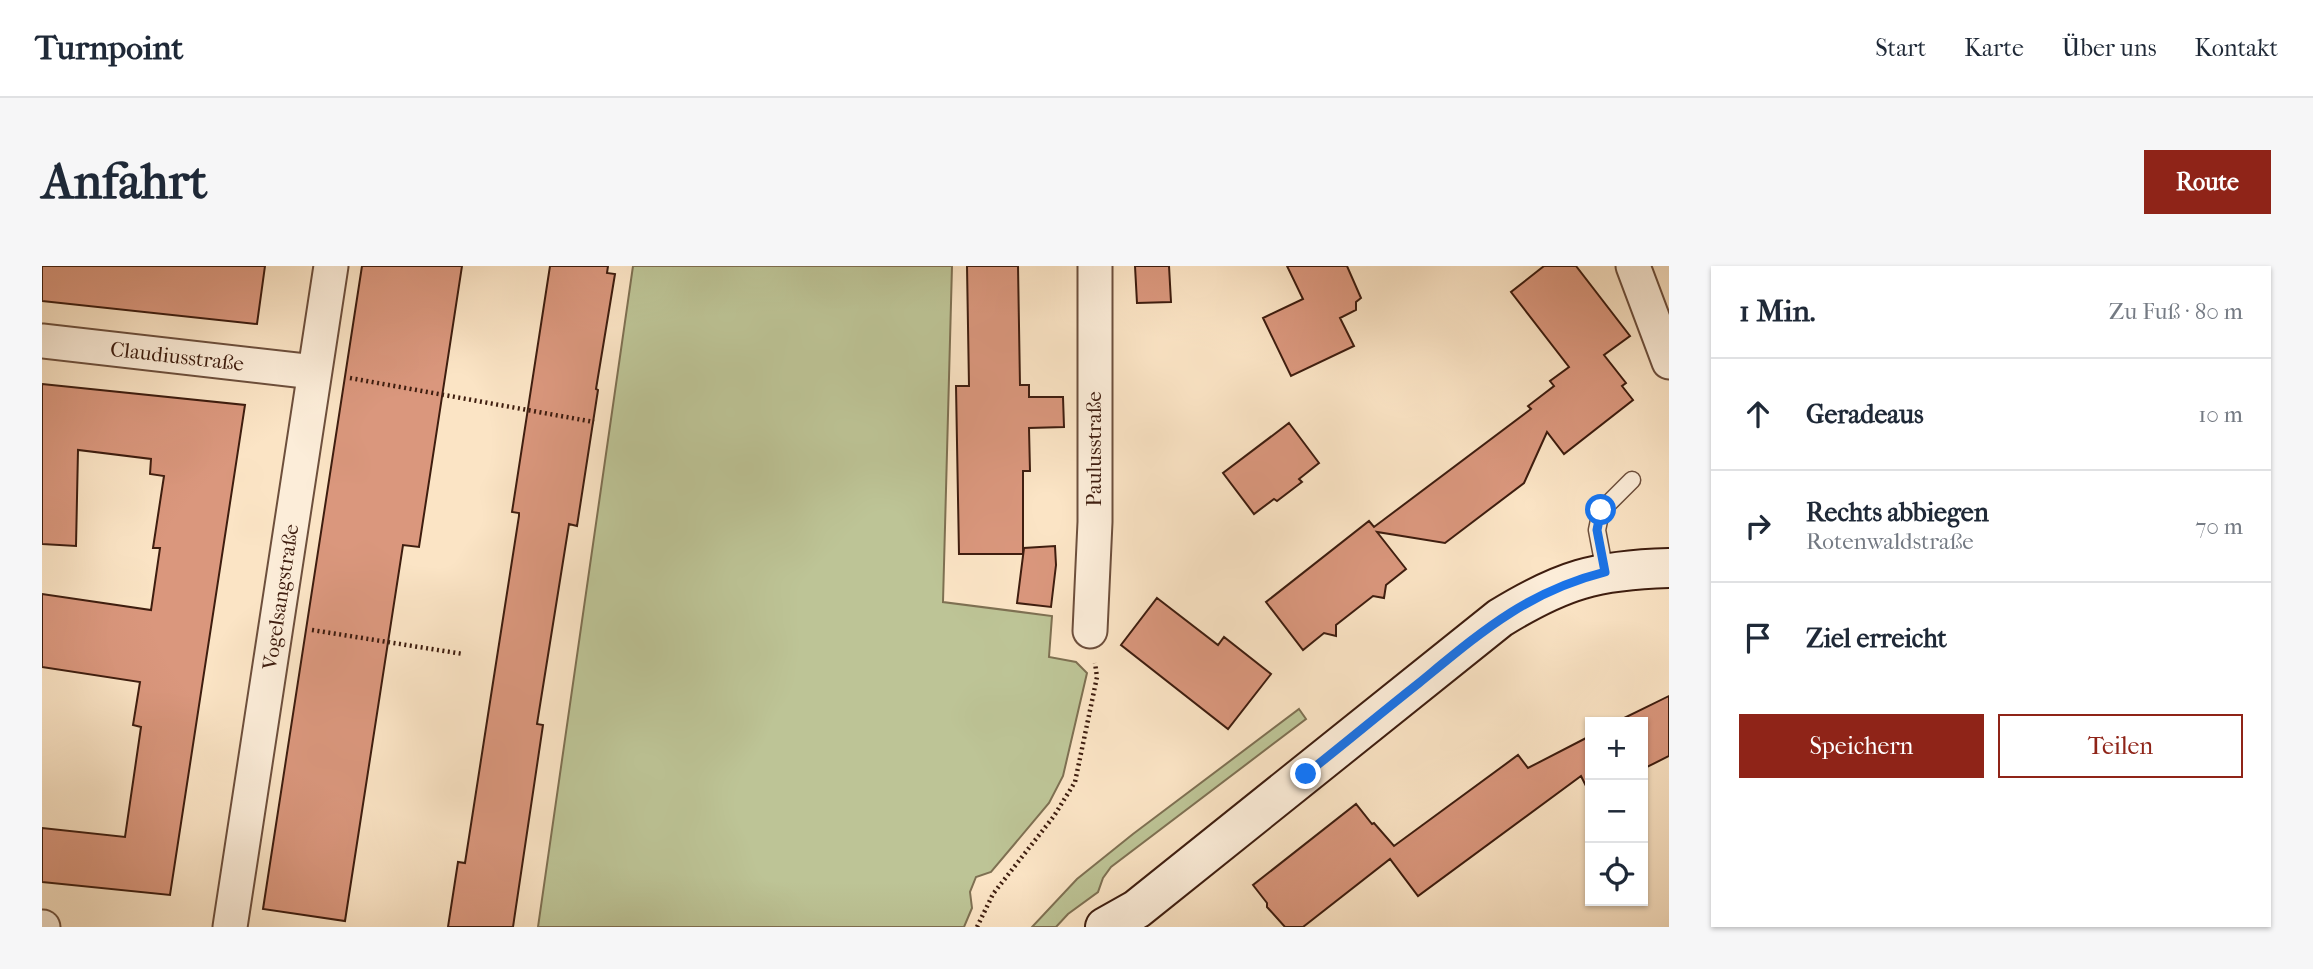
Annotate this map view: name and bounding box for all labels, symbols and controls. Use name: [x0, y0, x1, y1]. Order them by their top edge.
text: Turnpoint: [35, 29, 183, 68]
text: Start: [1875, 34, 1926, 62]
text: Karte: [1964, 34, 2024, 62]
text: Über uns: [2062, 34, 2157, 62]
text: Kontakt: [2195, 34, 2278, 62]
button: Route: [2144, 150, 2271, 214]
text: Anfahrt: [42, 153, 207, 211]
text: 1 Min.: [1739, 294, 1816, 329]
text: Zu Fuß · 80 m: [2109, 298, 2243, 325]
street label: Claudiusstraße: [109, 337, 245, 376]
street label: Paulusstraße: [1082, 391, 1106, 507]
icon: ahead: [1739, 395, 1777, 433]
text: Geradeaus: [1806, 399, 1924, 430]
text: 10 m: [2198, 401, 2243, 428]
route start: [1585, 494, 1616, 525]
text: Rechts abbiegen: [1806, 497, 1989, 528]
icon: right: [1739, 507, 1777, 545]
text: 70 m: [2195, 513, 2243, 540]
street label: Vogelsangstraße: [257, 522, 303, 672]
text: Rotenwaldstraße: [1806, 528, 1974, 555]
icon: arrive: [1739, 619, 1777, 657]
text: Ziel erreicht: [1806, 623, 1947, 654]
button: Speichern: [1739, 714, 1984, 778]
button: Teilen: [1998, 714, 2243, 778]
map controls: [1585, 717, 1648, 906]
button: +: [1585, 717, 1648, 780]
route end: [1290, 758, 1321, 789]
button: −: [1585, 780, 1648, 843]
button: locate: [1585, 843, 1648, 906]

